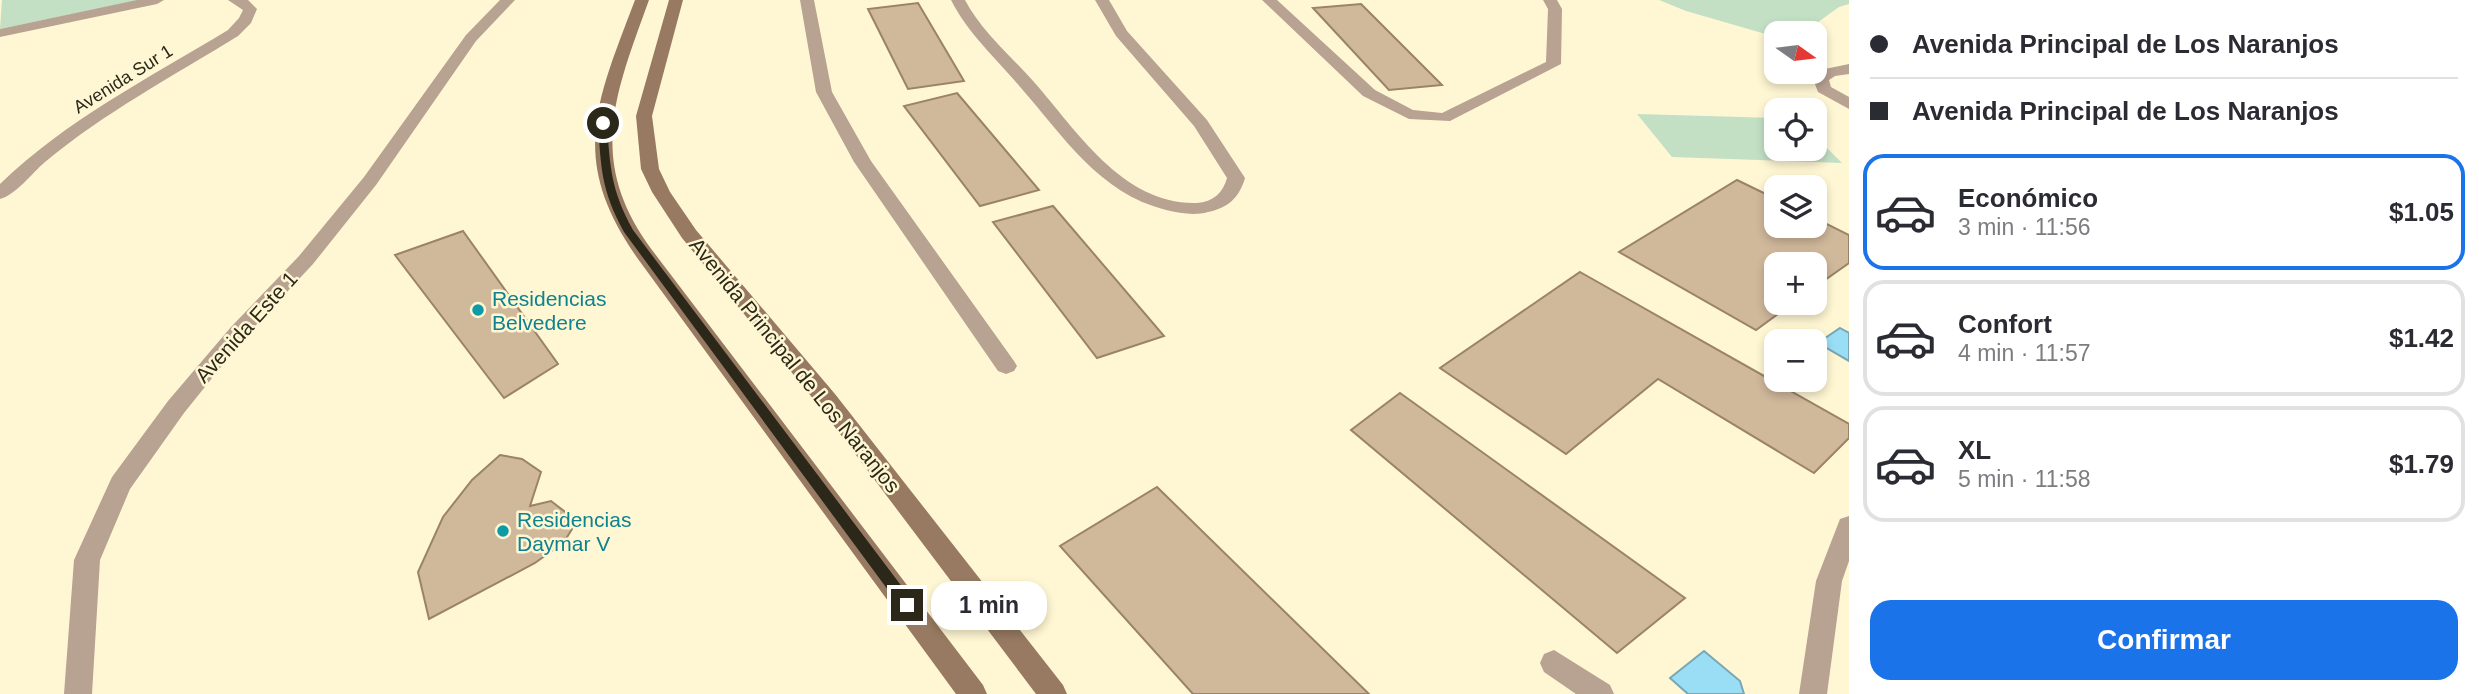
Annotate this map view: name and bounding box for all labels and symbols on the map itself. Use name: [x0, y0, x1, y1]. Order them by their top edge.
north arrow: [1764, 21, 1827, 84]
street label: Avenida Sur 1: [70, 41, 176, 117]
route start: [587, 107, 619, 139]
street label: Avenida Principal de Los Naranjos: [685, 233, 905, 497]
street label: Avenida Este 1: [190, 267, 302, 387]
place label: Residencias Belvedere: [492, 287, 606, 334]
marker: Residencias Belvedere: [470, 302, 486, 318]
place label: Residencias Daymar V: [517, 508, 631, 555]
marker: Residencias Daymar V: [495, 523, 511, 539]
callout: 1 min: [932, 580, 1047, 630]
route end: [891, 589, 923, 621]

